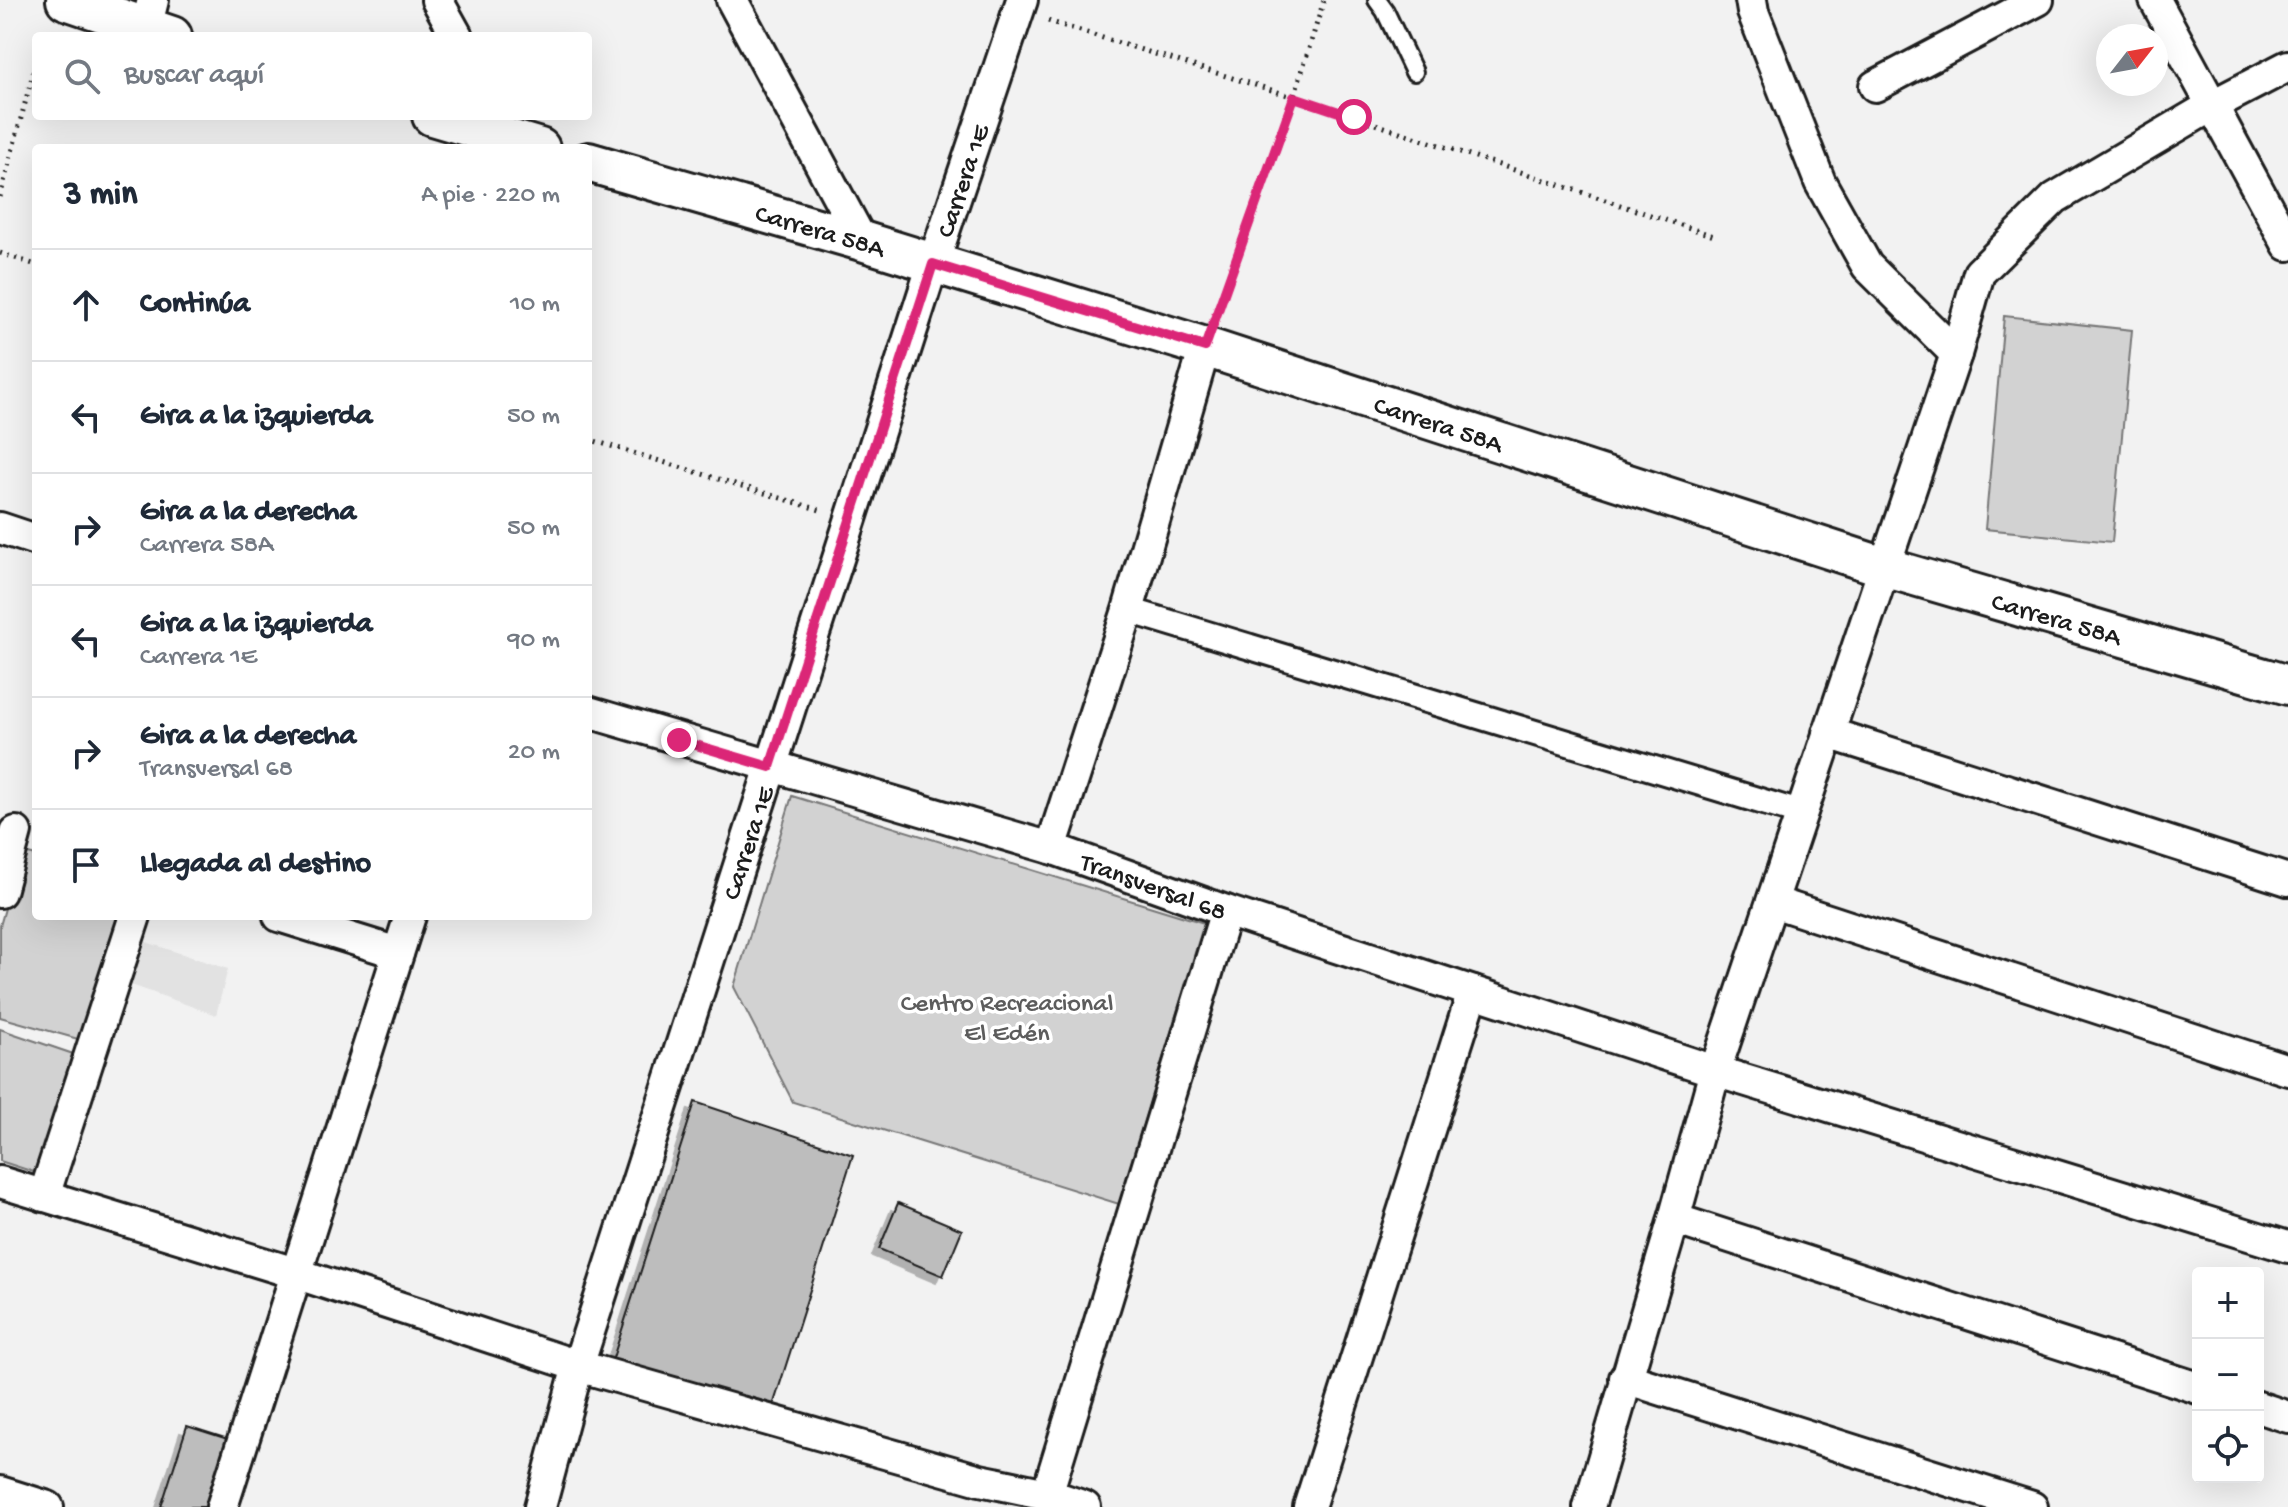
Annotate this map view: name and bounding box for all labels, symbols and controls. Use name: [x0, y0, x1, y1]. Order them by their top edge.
north arrow: [2096, 24, 2168, 96]
search box: [32, 32, 592, 120]
icon: search: [60, 54, 104, 98]
text: Buscar aquí: [124, 59, 264, 94]
route start: [1336, 99, 1372, 135]
street label: Carrera 1E: [932, 121, 999, 242]
text: 3 min: [64, 176, 137, 216]
text: A pie · 220 m: [421, 181, 560, 212]
street label: Carrera 58A: [751, 200, 889, 268]
icon: ahead: [64, 283, 108, 327]
text: Continúa: [140, 288, 250, 323]
text: 10 m: [510, 290, 560, 321]
street label: Carrera 58A: [1369, 392, 1507, 463]
icon: left: [64, 395, 108, 439]
text: Gira a la izquierda: [140, 400, 373, 435]
text: 50 m: [507, 402, 560, 433]
text: Gira a la derecha: [140, 496, 356, 531]
icon: right: [64, 507, 108, 551]
text: 50 m: [507, 514, 560, 545]
text: Carrera 58A: [140, 531, 273, 562]
street label: Carrera 58A: [1987, 588, 2126, 656]
text: Gira a la izquierda: [140, 608, 373, 643]
icon: left: [64, 619, 108, 663]
text: 90 m: [508, 626, 560, 657]
text: Carrera 1E: [140, 643, 257, 674]
text: Gira a la derecha: [140, 720, 356, 755]
route end: [661, 722, 697, 758]
icon: right: [64, 731, 108, 775]
text: 20 m: [508, 738, 560, 769]
text: Transversal 68: [140, 755, 293, 786]
street label: Carrera 1E: [718, 783, 784, 904]
icon: arrive: [64, 843, 108, 887]
text: Llegada al destino: [140, 848, 371, 883]
street label: Transversal 68: [1073, 848, 1230, 930]
park label: Centro Recreacional El Edén: [901, 990, 1113, 1051]
map controls: [2192, 1267, 2264, 1483]
button: +: [2192, 1267, 2264, 1339]
button: −: [2192, 1339, 2264, 1411]
button: locate: [2192, 1411, 2264, 1483]

